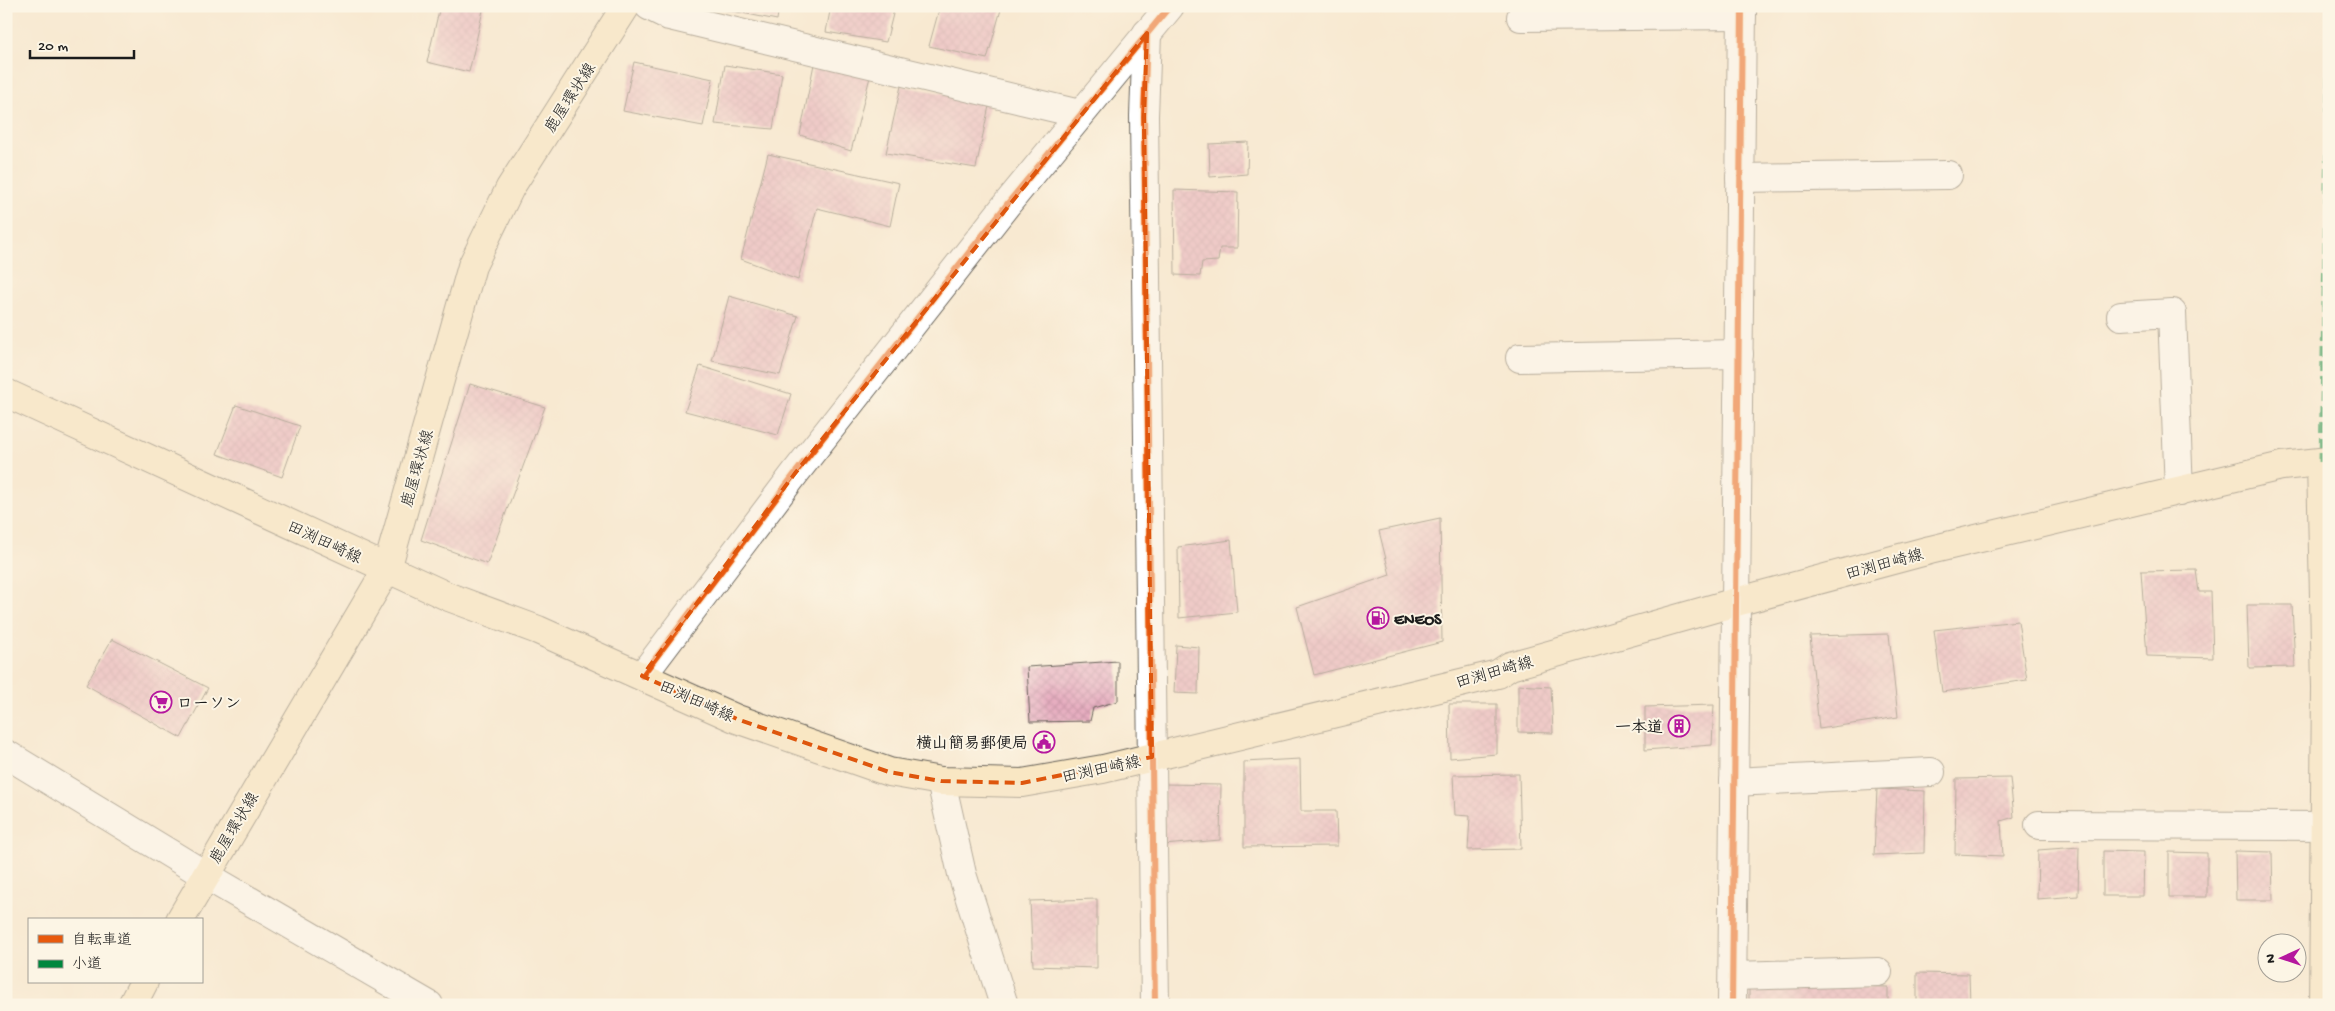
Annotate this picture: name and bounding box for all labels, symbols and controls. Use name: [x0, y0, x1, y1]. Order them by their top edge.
scale bar: [30, 28, 134, 60]
text: 20 m: [38, 38, 68, 56]
street label: 鹿屋環状線: [541, 59, 602, 138]
street label: 鹿屋環状線: [397, 427, 440, 510]
street label: 田渕田崎線: [283, 517, 365, 570]
street label: 田渕田崎線: [1843, 545, 1926, 586]
fuel station icon: ENEOS: [1366, 606, 1390, 630]
place label: ENEOS: [1394, 612, 1442, 631]
street label: 田渕田崎線: [1453, 652, 1536, 695]
street label: 田渕田崎線: [655, 676, 737, 728]
supermarket icon: ローソン: [149, 690, 173, 714]
place label: ローソン: [177, 696, 241, 715]
building icon: 一本道: [1667, 714, 1691, 738]
place label: 一本道: [1615, 718, 1663, 739]
public building icon: 横山簡易郵便局: [1032, 730, 1056, 754]
place label: 横山簡易郵便局: [916, 734, 1028, 755]
street label: 田渕田崎線: [1060, 752, 1143, 789]
street label: 鹿屋環状線: [206, 789, 265, 868]
legend: [28, 918, 202, 984]
text: 自転車道: [72, 931, 132, 950]
north arrow: [2258, 934, 2308, 984]
text: N: [2263, 954, 2280, 964]
text: 小道: [72, 956, 102, 974]

